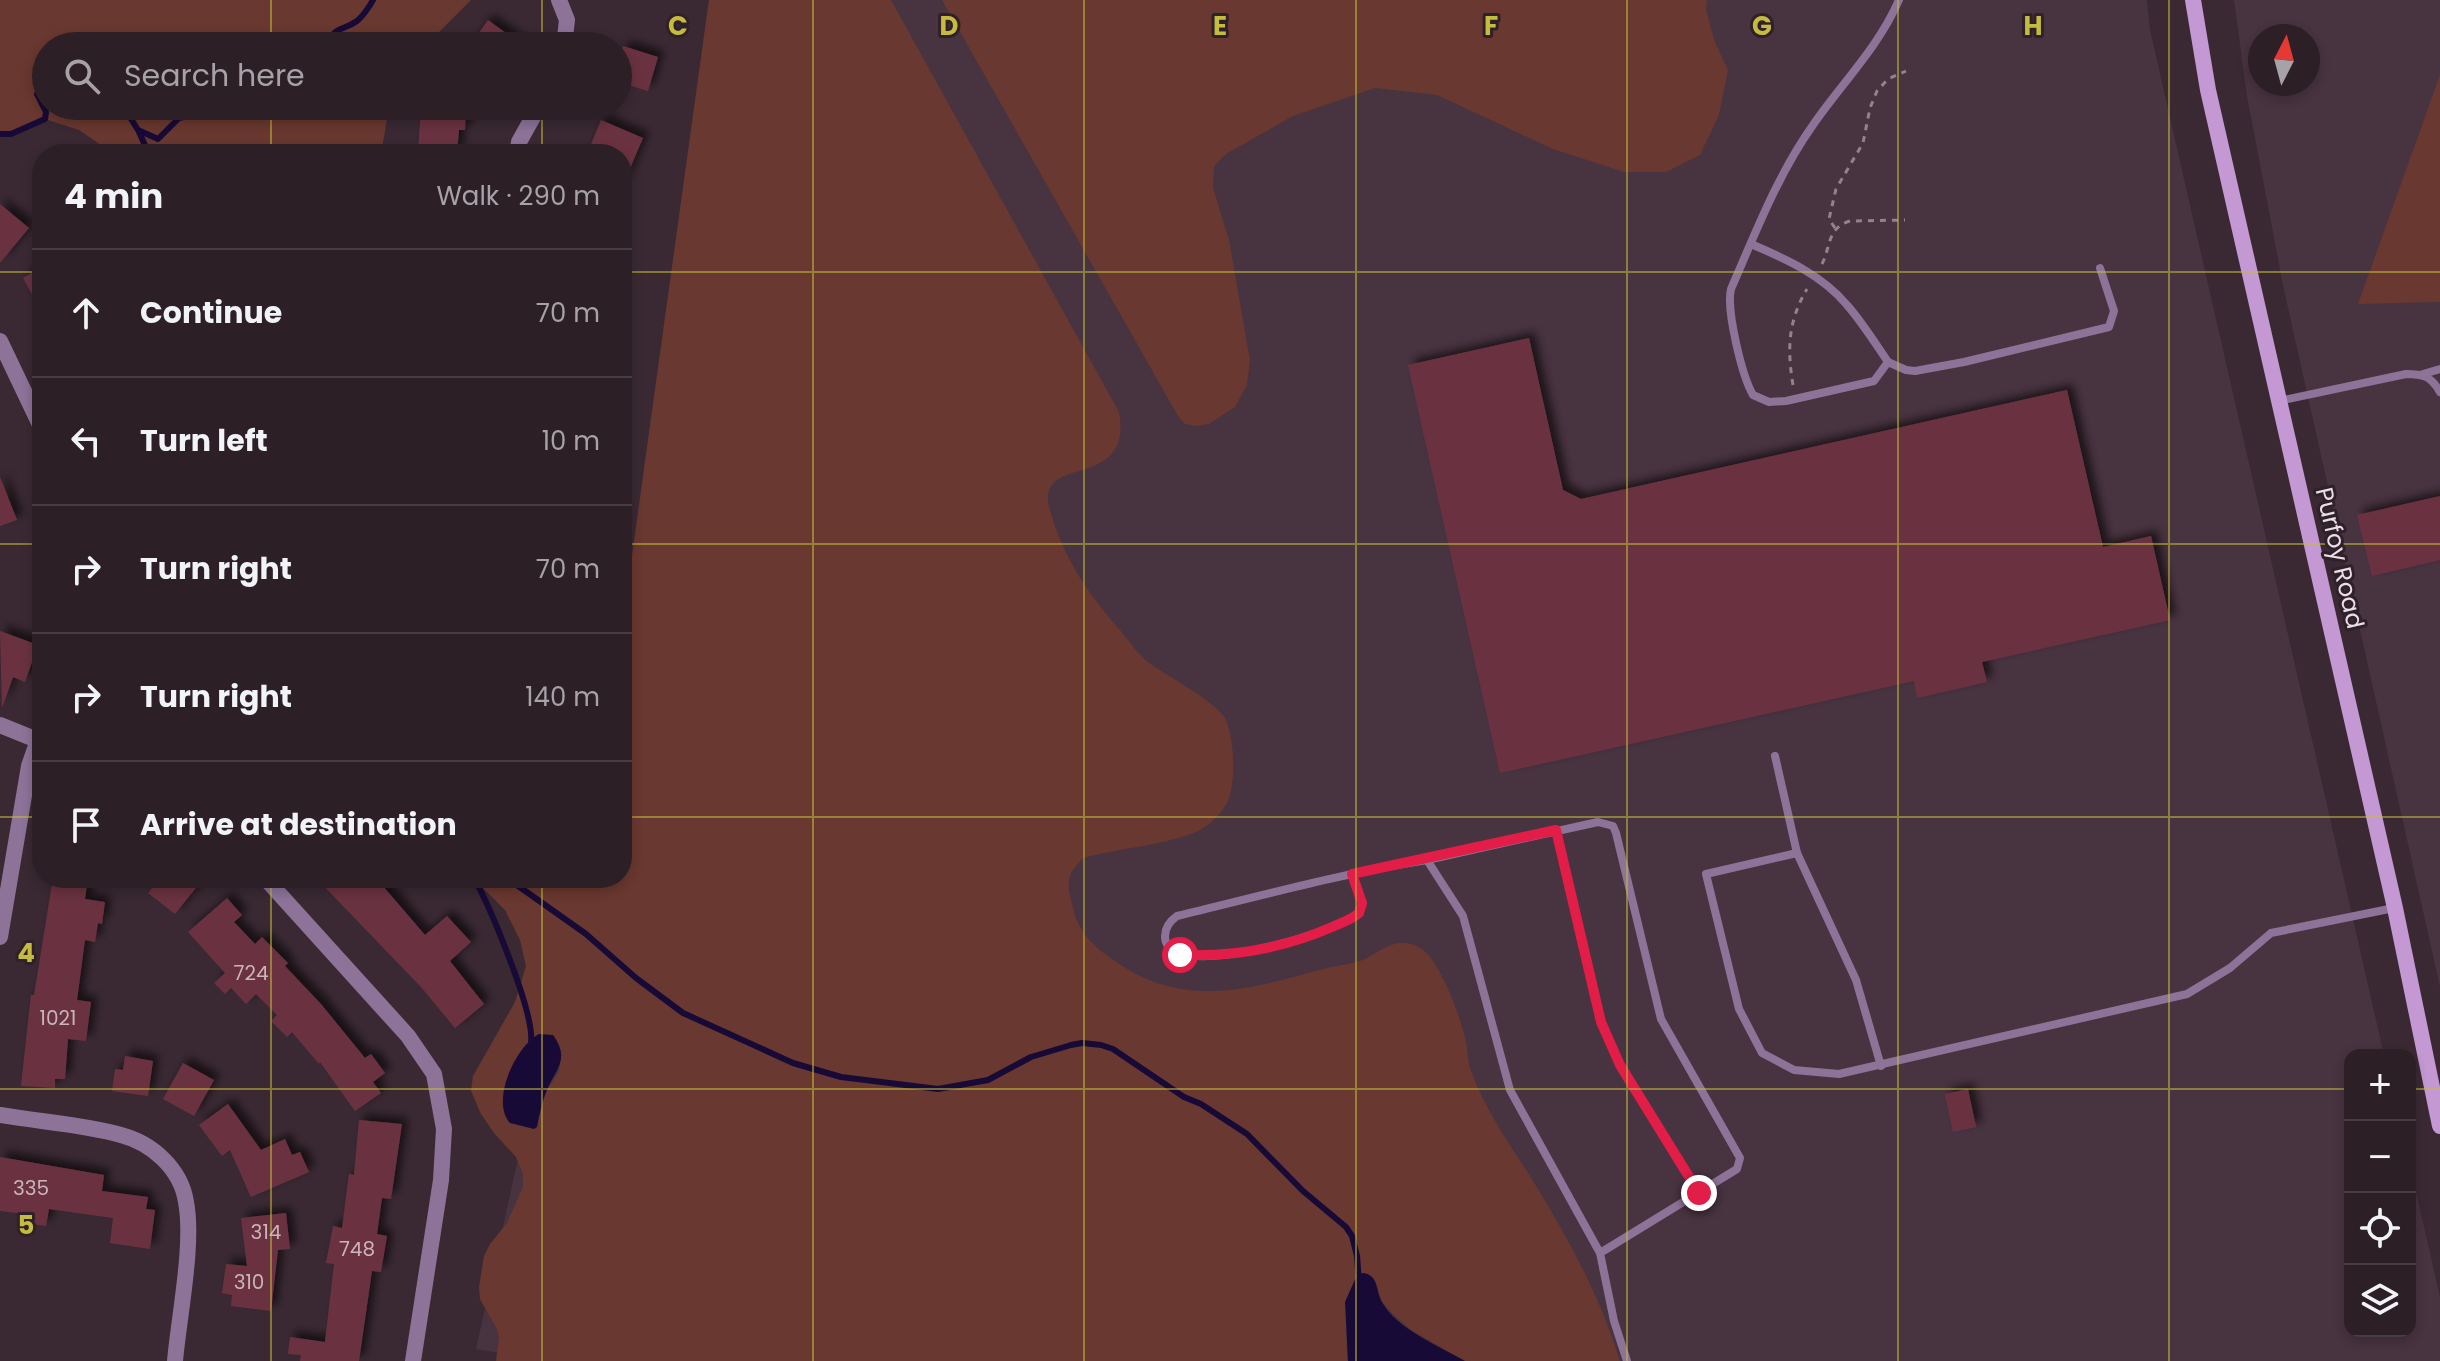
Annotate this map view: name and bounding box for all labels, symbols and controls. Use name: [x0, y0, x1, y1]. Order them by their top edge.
text: C: [668, 8, 688, 44]
text: D: [940, 8, 959, 44]
text: E: [1213, 8, 1227, 44]
text: F: [1484, 8, 1498, 44]
text: G: [1752, 8, 1772, 44]
text: H: [2023, 8, 2043, 44]
north arrow: [2248, 24, 2320, 96]
search box: [32, 32, 632, 120]
icon: search: [60, 54, 104, 98]
text: Search here: [124, 54, 305, 97]
text: 4 min: [64, 172, 163, 220]
text: Walk · 290 m: [436, 178, 600, 214]
icon: ahead: [64, 291, 108, 335]
text: Continue: [140, 291, 282, 334]
text: 70 m: [536, 295, 600, 331]
icon: left: [64, 419, 108, 463]
text: Turn left: [140, 419, 268, 462]
text: 10 m: [542, 423, 600, 459]
street label: Purfoy Road: [2308, 484, 2372, 632]
icon: right: [64, 547, 108, 591]
text: Turn right: [140, 547, 292, 590]
text: 70 m: [536, 551, 600, 587]
icon: right: [64, 675, 108, 719]
text: Turn right: [140, 675, 292, 718]
text: 140 m: [525, 679, 600, 715]
icon: arrive: [64, 803, 108, 847]
text: Arrive at destination: [140, 803, 457, 846]
text: 4: [17, 935, 35, 971]
route start: [1162, 937, 1198, 973]
house number: 724: [234, 959, 269, 987]
house number: 1021: [40, 1004, 76, 1032]
map controls: [2344, 1049, 2416, 1337]
button: +: [2344, 1049, 2416, 1121]
button: −: [2344, 1121, 2416, 1193]
house number: 335: [13, 1174, 49, 1202]
route end: [1681, 1175, 1717, 1211]
button: locate: [2344, 1193, 2416, 1265]
text: 5: [18, 1207, 34, 1243]
house number: 314: [251, 1218, 281, 1246]
house number: 748: [339, 1235, 375, 1263]
button: layers: [2344, 1265, 2416, 1337]
house number: 310: [234, 1268, 264, 1296]

